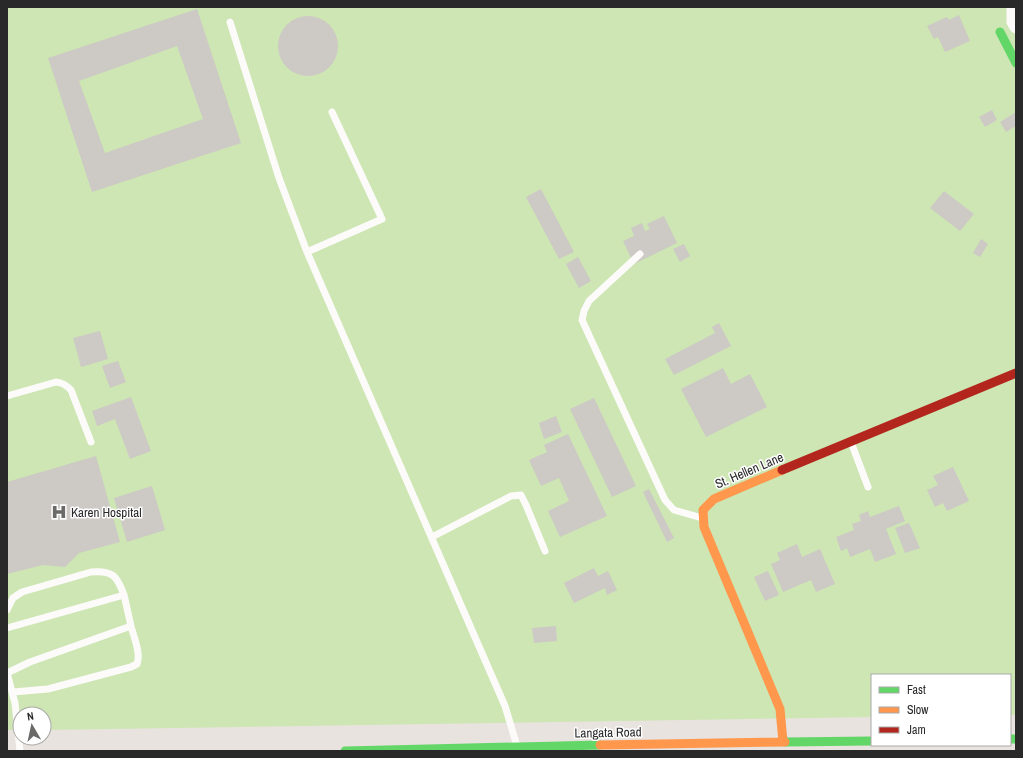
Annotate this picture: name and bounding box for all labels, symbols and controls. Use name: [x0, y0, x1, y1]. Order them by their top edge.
street label: St. Hellen Lane: [712, 448, 786, 493]
hospital icon: Karen Hospital: [50, 503, 68, 521]
place label: Karen Hospital: [71, 504, 142, 521]
legend: [871, 674, 1011, 746]
text: Fast: [907, 682, 926, 698]
text: Slow: [907, 702, 929, 718]
north arrow: [12, 706, 52, 746]
text: N: [26, 709, 35, 724]
text: Jam: [907, 722, 926, 738]
street label: Langata Road: [574, 723, 642, 742]

